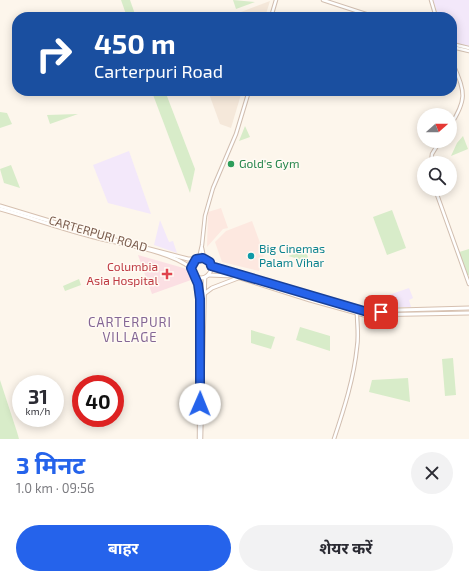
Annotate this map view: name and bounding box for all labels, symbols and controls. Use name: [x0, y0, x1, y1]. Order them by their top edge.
text: 450 m: [94, 26, 176, 60]
icon: right: [28, 28, 80, 80]
text: Carterpuri Road: [94, 60, 223, 82]
north arrow: [417, 108, 457, 148]
map controls: [417, 108, 457, 196]
place label: Gold's Gym: [239, 156, 299, 170]
button: search: [417, 156, 457, 196]
marker: Gold's Gym: [226, 159, 236, 169]
street label: CARTERPURI ROAD: [47, 212, 149, 254]
place label: Big Cinemas Palam Vihar: [259, 241, 325, 269]
marker: Big Cinemas Palam Vihar: [246, 251, 256, 261]
place label: Columbia Asia Hospital: [87, 259, 158, 287]
marker: Columbia Asia Hospital: [161, 268, 173, 280]
pin: [364, 295, 398, 329]
icon: arrive: [370, 301, 392, 323]
district label: CARTERPURI VILLAGE: [88, 314, 172, 345]
speed limit sign: 40: [72, 375, 124, 427]
position arrow: [179, 383, 221, 425]
text: 31: [28, 384, 48, 408]
text: km/h: [26, 405, 50, 417]
text: 3 मिनट: [16, 450, 85, 479]
button: close: [411, 452, 453, 494]
text: 1.0 km · 09:56: [16, 480, 95, 496]
button: बाहर: [16, 525, 231, 571]
button: शेयर करें: [239, 525, 453, 571]

